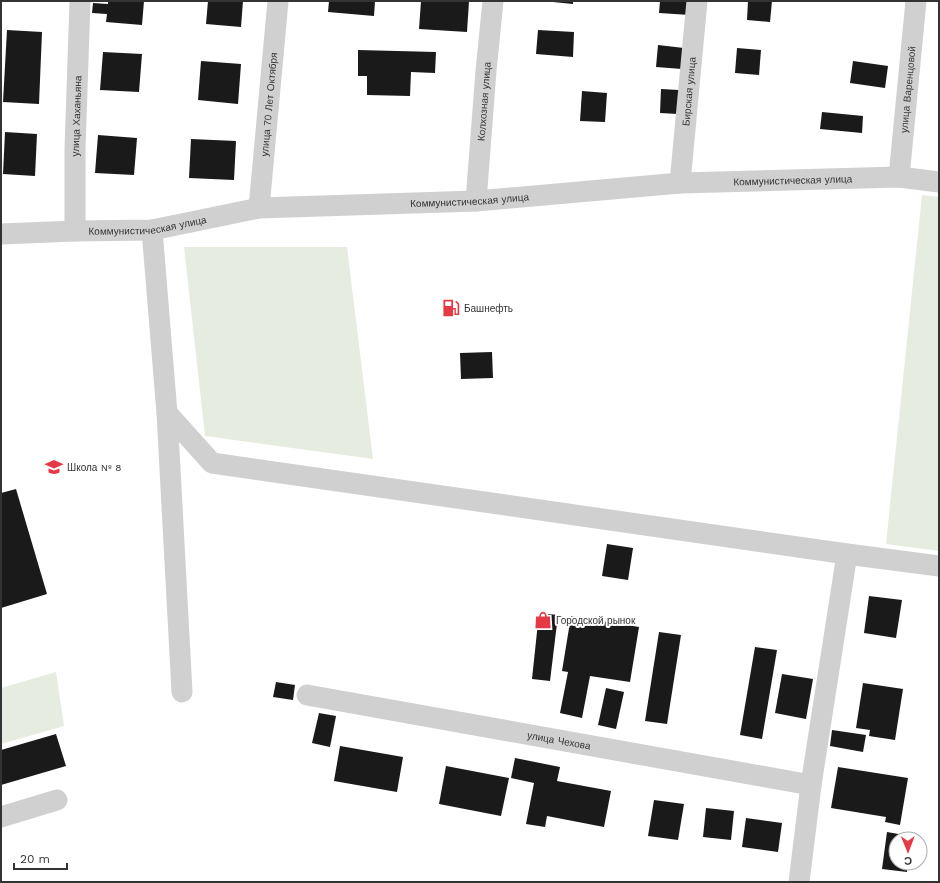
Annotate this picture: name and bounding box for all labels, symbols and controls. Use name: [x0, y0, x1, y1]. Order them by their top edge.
street label: улица Варенцовой: [898, 45, 917, 133]
street label: улица 70 Лет Октября: [258, 52, 279, 157]
street label: Бирская улица: [680, 56, 697, 126]
street label: Колхозная улица: [475, 61, 492, 141]
street label: улица Хаханьяна: [69, 75, 83, 156]
street label: Коммунистическая улица: [733, 173, 853, 187]
street label: Коммунистическая улица: [410, 191, 530, 209]
street label: Коммунистическая улица: [88, 213, 208, 236]
fuel station icon: Башнефть: [441, 298, 461, 318]
place label: Башнефть: [464, 303, 513, 314]
school or university icon: Школа № 8: [44, 457, 64, 477]
place label: Школа № 8: [67, 462, 121, 473]
shop icon: Городской рынок: [533, 610, 553, 630]
place label: Городской рынок: [556, 615, 636, 626]
street label: улица Чехова: [526, 729, 592, 751]
north arrow: [888, 831, 928, 871]
scale bar: [14, 845, 67, 871]
text: 20 m: [20, 852, 50, 866]
text: С: [904, 854, 912, 867]

